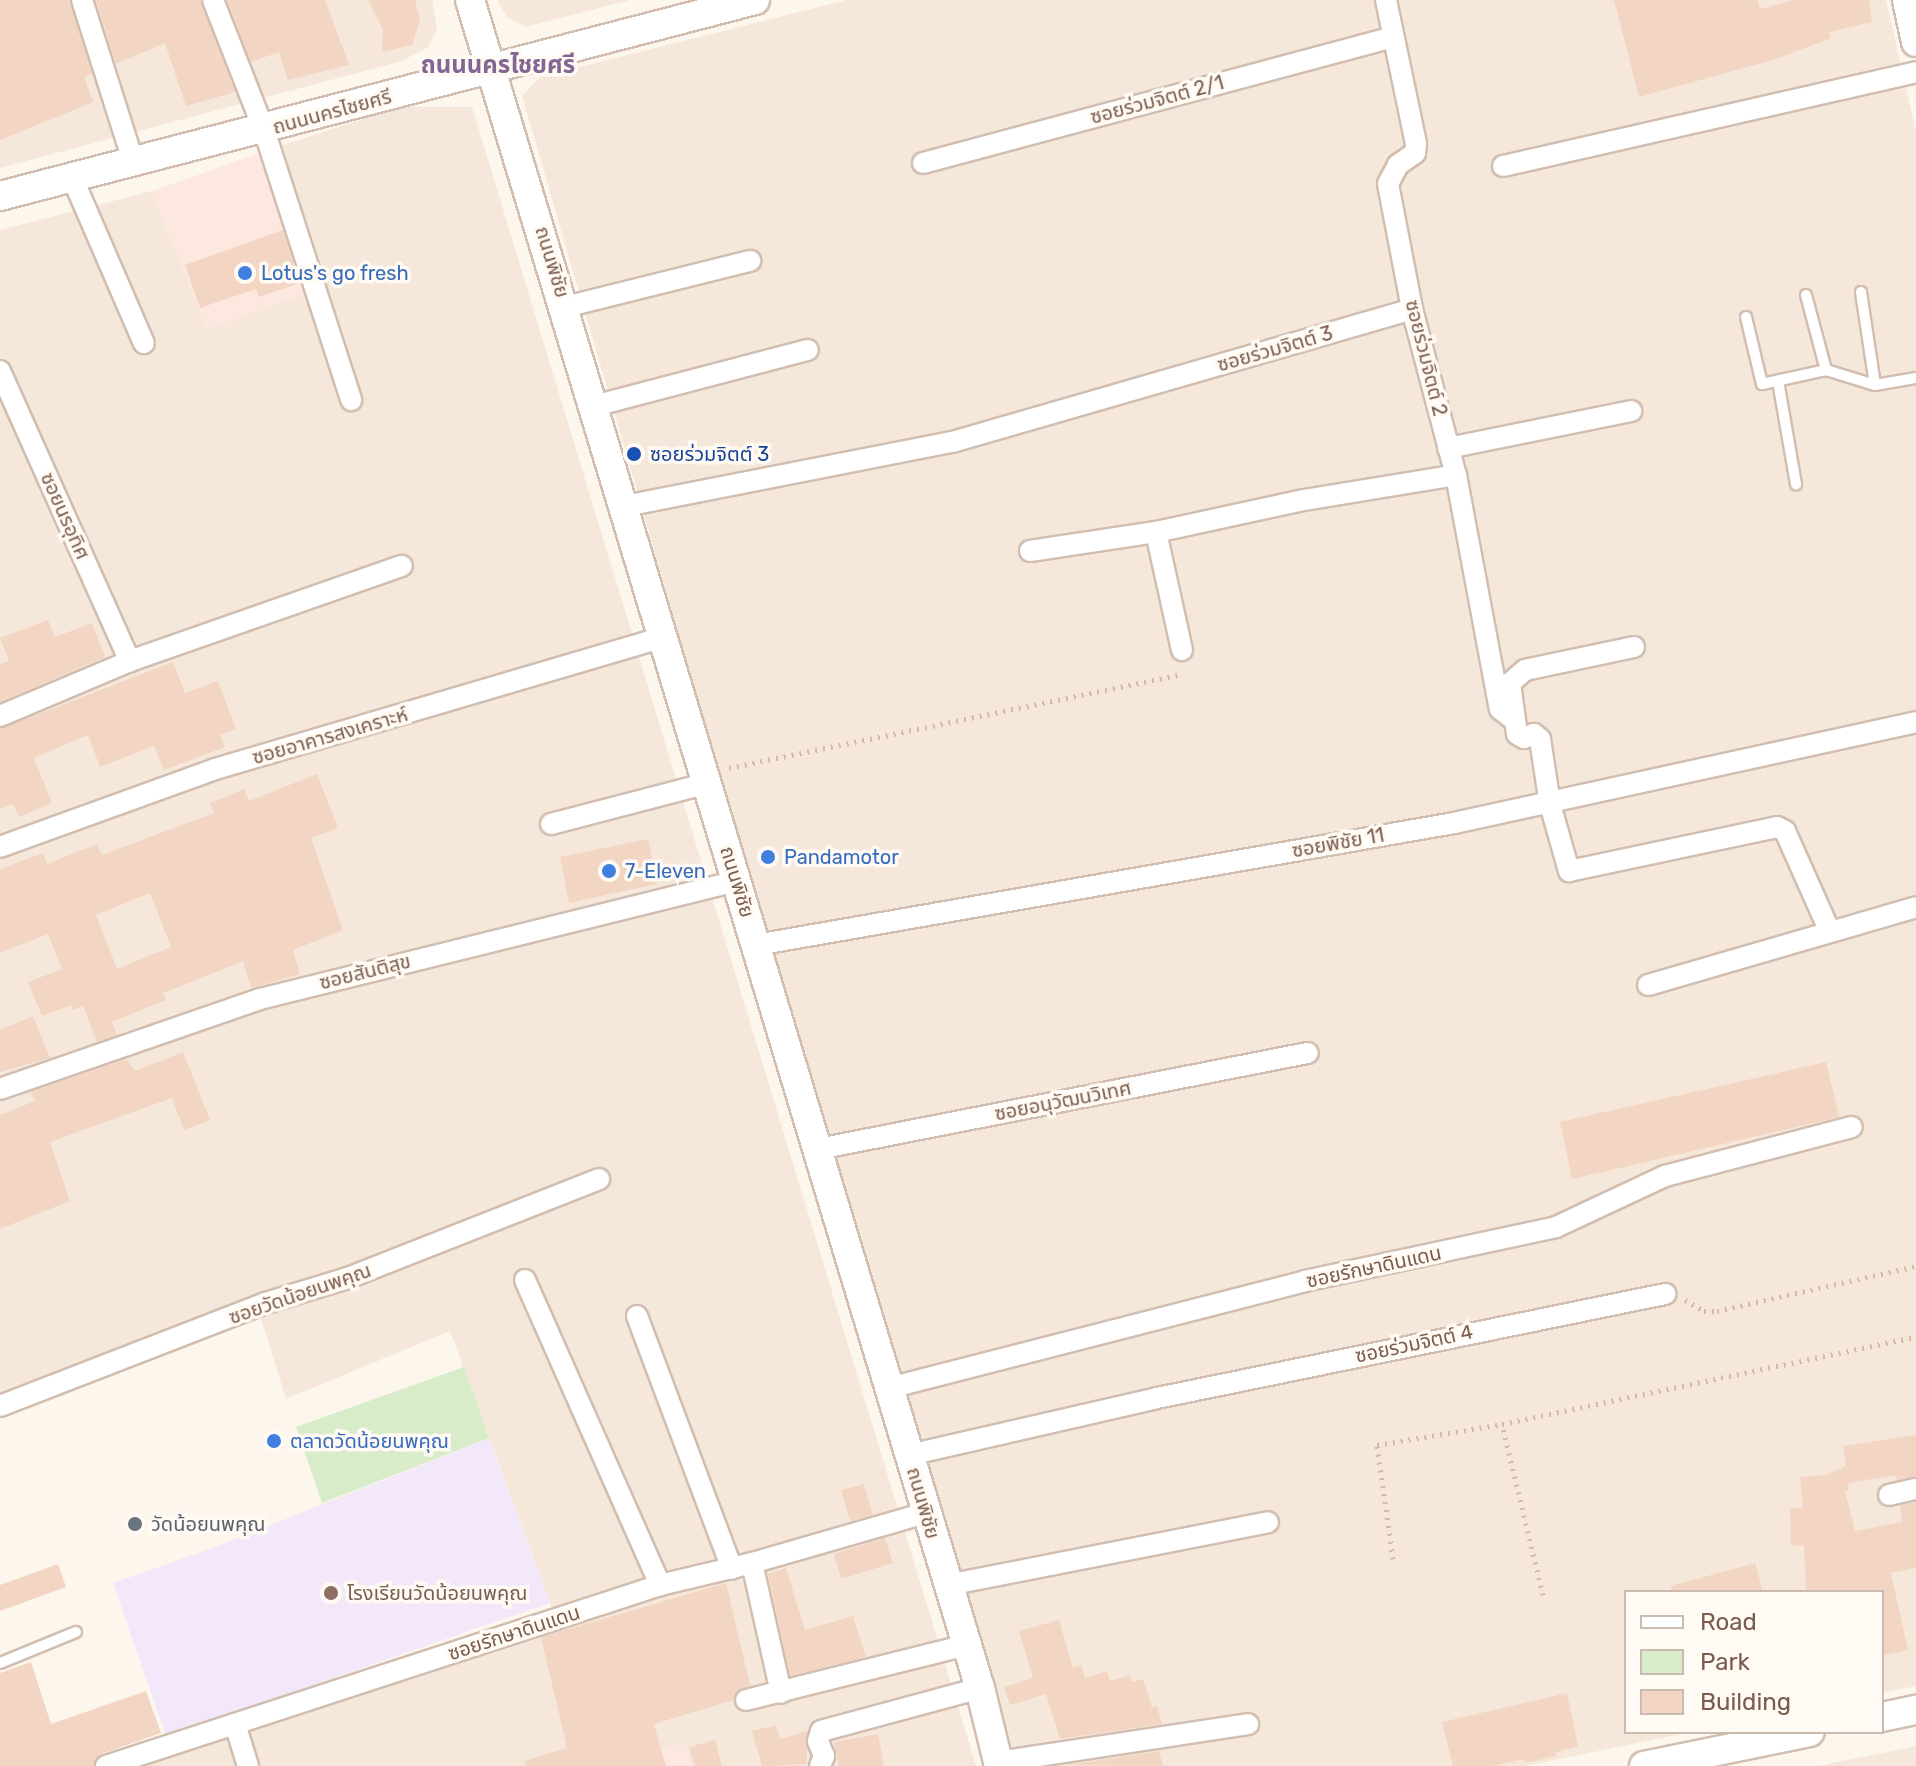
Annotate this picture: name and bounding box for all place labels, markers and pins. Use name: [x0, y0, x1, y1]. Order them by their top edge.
place label: Lotus's go fresh: [261, 261, 409, 285]
marker: Lotus's go fresh: [236, 264, 254, 282]
place label: ซอยร่วมจิตต์ 3: [650, 442, 769, 466]
marker: ซอยร่วมจิตต์ 3: [625, 445, 643, 463]
place label: Pandamotor: [784, 845, 899, 869]
marker: Pandamotor: [759, 848, 777, 866]
place label: 7-Eleven: [625, 859, 706, 883]
marker: 7-Eleven: [600, 862, 618, 880]
place label: ตลาดวัดน้อยนพคุณ: [290, 1429, 449, 1453]
marker: ตลาดวัดน้อยนพคุณ: [265, 1432, 283, 1450]
place label: วัดน้อยนพคุณ: [151, 1512, 265, 1536]
marker: วัดน้อยนพคุณ: [126, 1515, 144, 1533]
place label: โรงเรียนวัดน้อยนพคุณ: [347, 1581, 527, 1605]
marker: โรงเรียนวัดน้อยนพคุณ: [322, 1584, 340, 1602]

